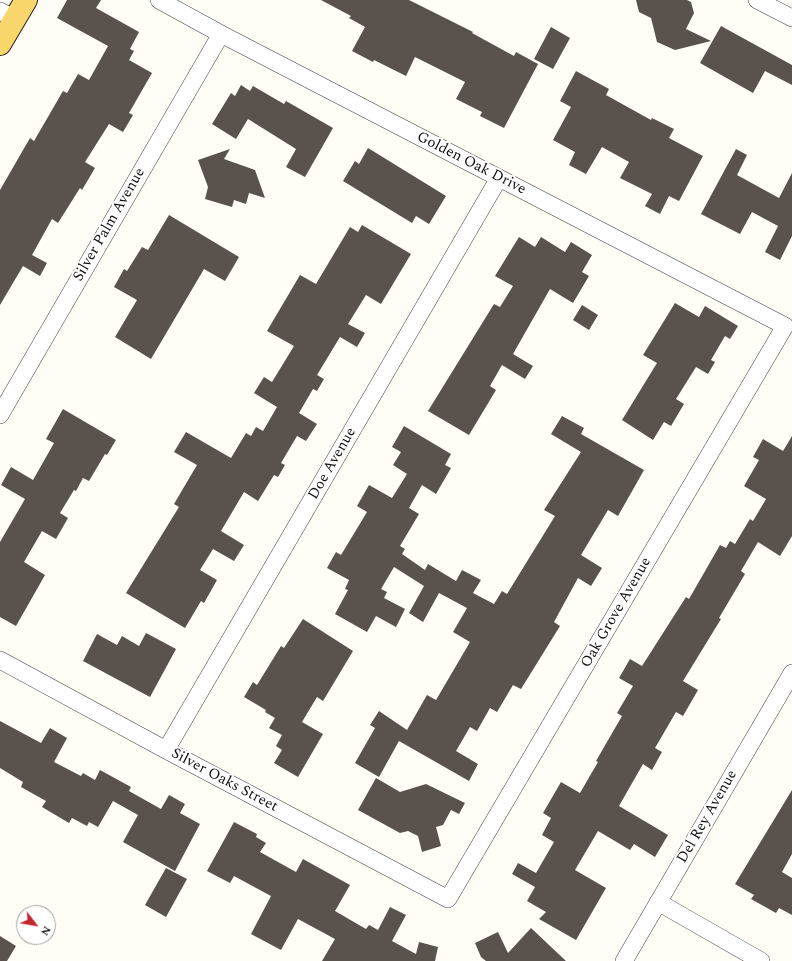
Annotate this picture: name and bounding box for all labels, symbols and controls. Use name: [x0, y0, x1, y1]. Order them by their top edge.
street label: Golden Oak Drive: [413, 129, 529, 199]
street label: Silver Palm Avenue: [70, 165, 150, 285]
street label: Doe Avenue: [305, 425, 361, 503]
street label: Oak Grove Avenue: [578, 554, 656, 672]
street label: Silver Oaks Street: [168, 745, 280, 817]
street label: Del Rey Avenue: [674, 767, 742, 867]
north arrow: [16, 905, 56, 945]
text: N: [36, 923, 55, 939]

